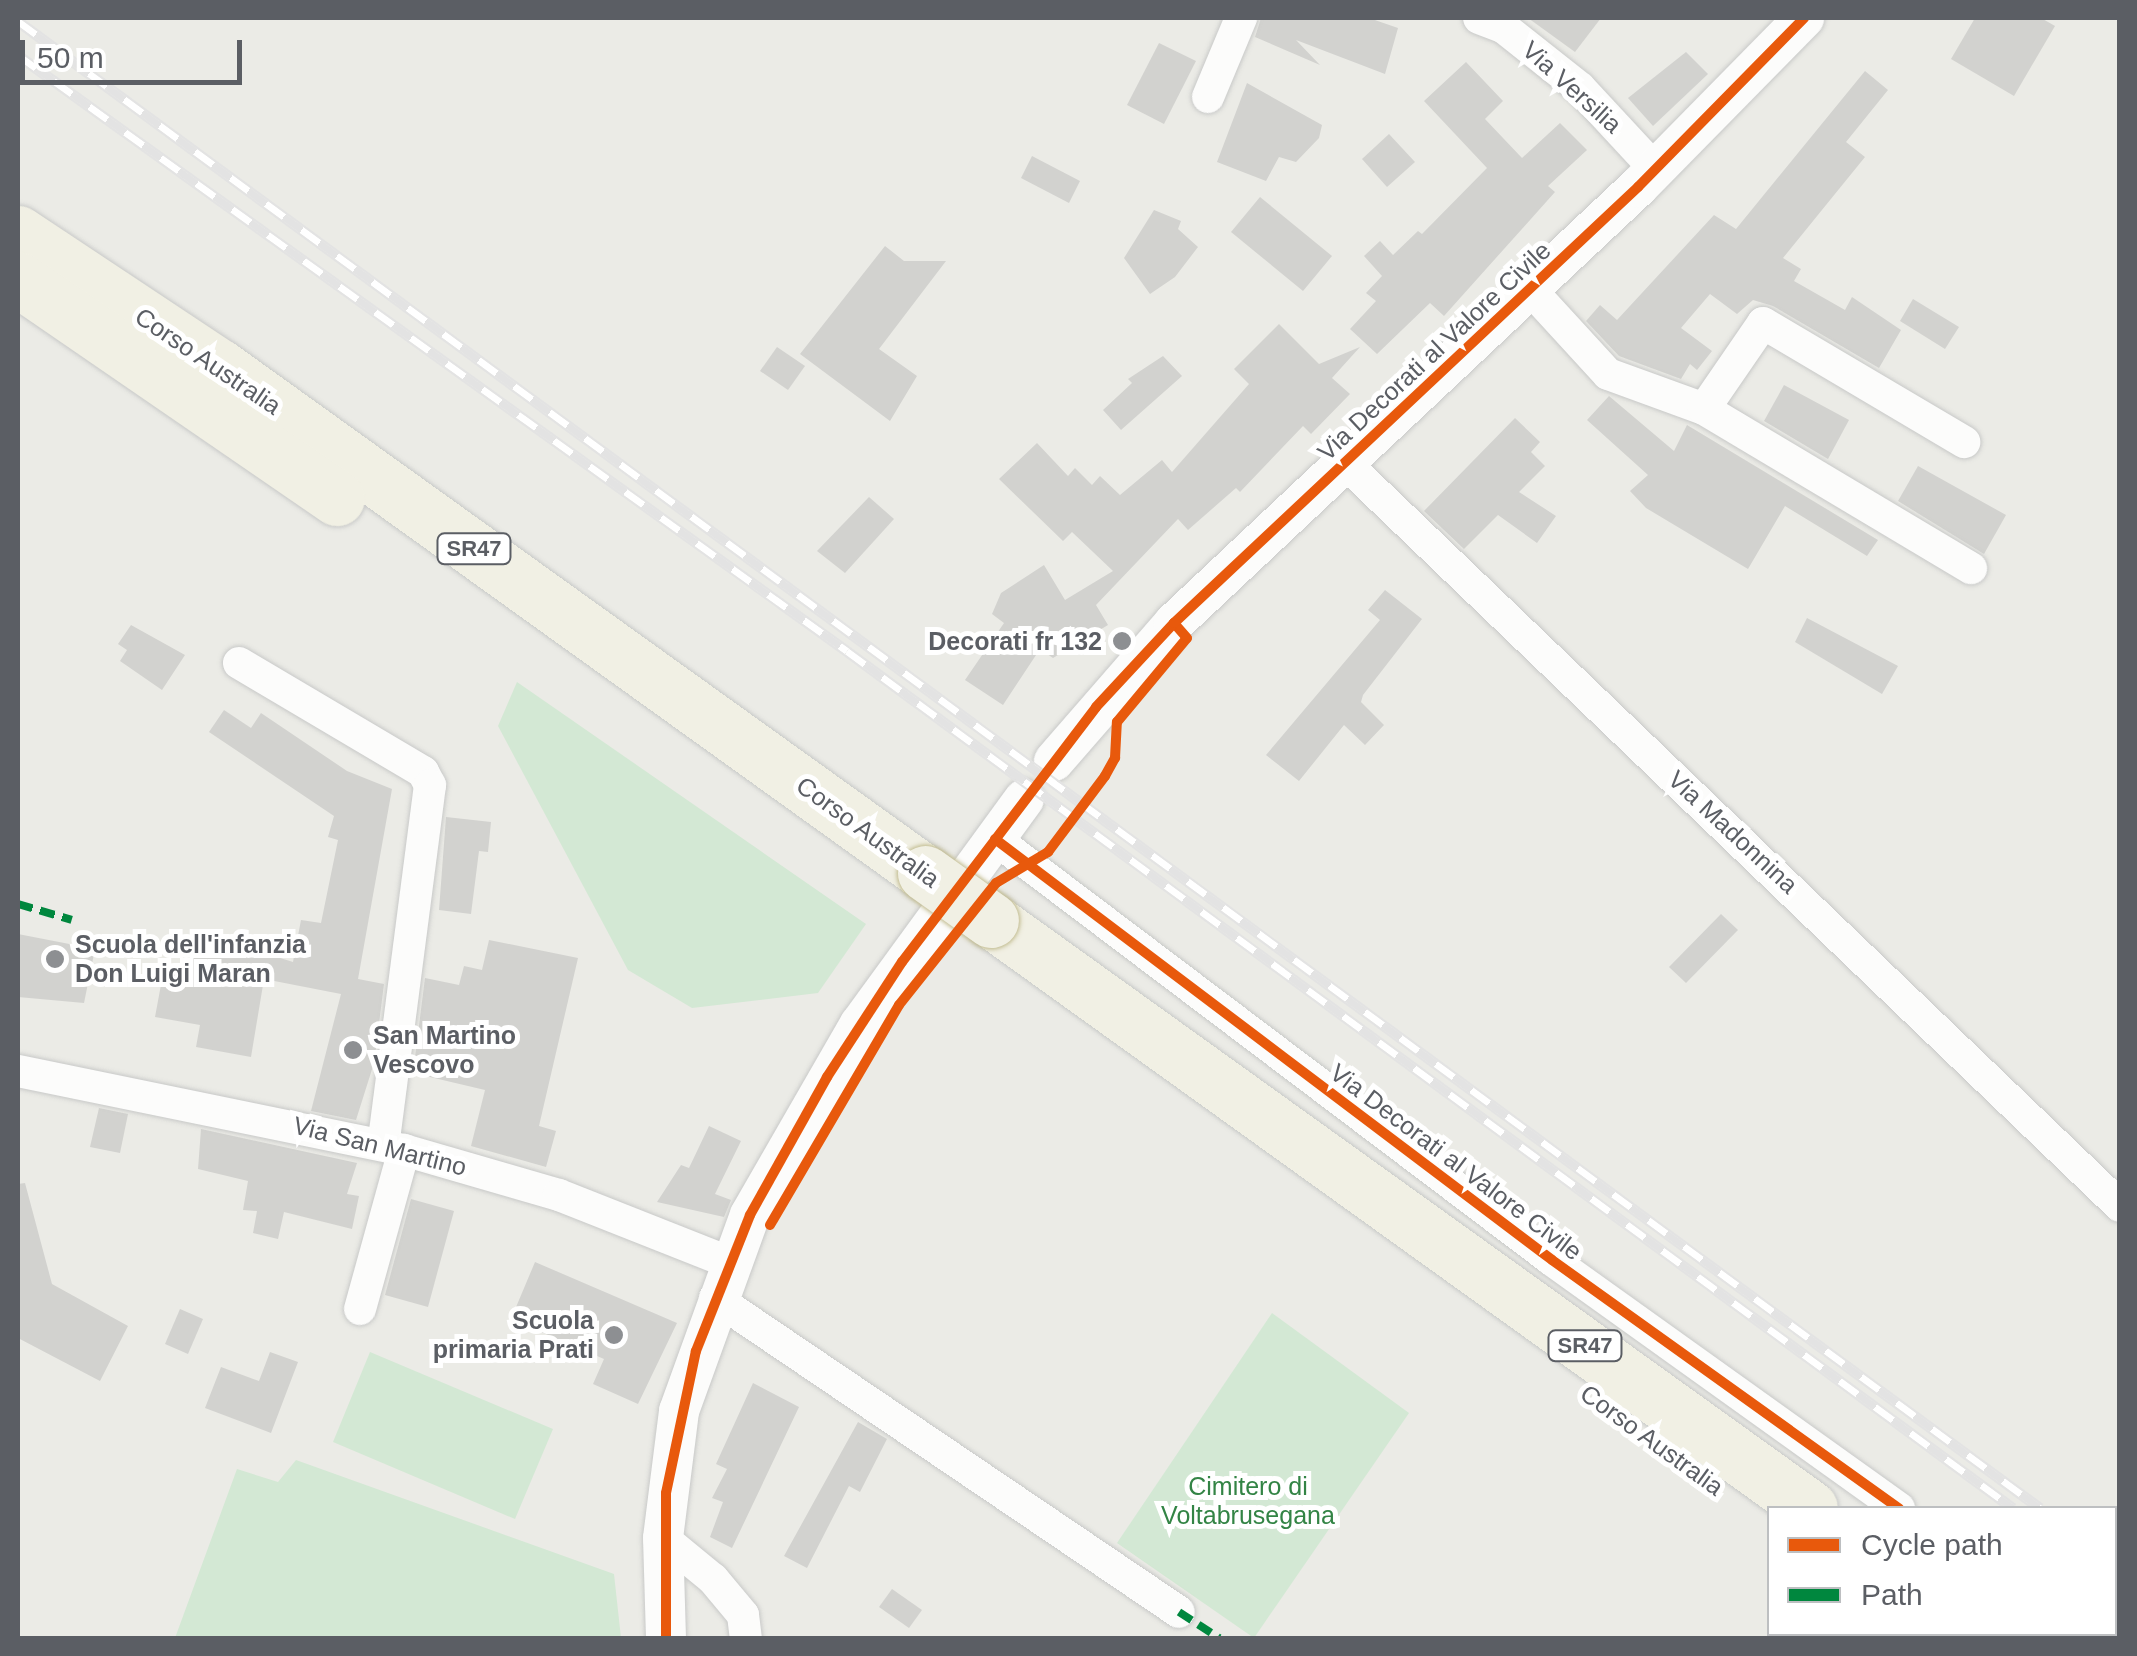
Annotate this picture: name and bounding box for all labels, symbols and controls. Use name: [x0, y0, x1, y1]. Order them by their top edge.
scale bar: [25, 20, 248, 82]
street label: Via Versilia: [1516, 35, 1628, 139]
text: 50 m: [37, 41, 104, 74]
street label: Via Decorati al Valore Civile: [1311, 235, 1557, 467]
street label: Corso Australia: [129, 301, 287, 421]
road number: SR47: [434, 532, 514, 566]
place label: Decorati fr 132: [928, 626, 1102, 656]
marker: Decorati fr 132: [1111, 630, 1133, 652]
street label: Via Madonnina: [1662, 764, 1804, 900]
street label: Corso Australia: [790, 770, 946, 894]
place label: Scuola dell'infanzia Don Luigi Maran: [75, 930, 306, 989]
marker: Scuola dell'infanzia Don Luigi Maran: [44, 948, 66, 970]
place label: San Martino Vescovo: [373, 1021, 516, 1080]
marker: San Martino Vescovo: [342, 1039, 364, 1061]
street label: Via Decorati al Valore Civile: [1324, 1057, 1588, 1267]
street label: Via San Martino: [290, 1110, 470, 1182]
place label: Scuola primaria Prati: [433, 1306, 594, 1365]
marker: Scuola primaria Prati: [603, 1324, 625, 1346]
road number: SR47: [1545, 1329, 1625, 1363]
street label: Corso Australia: [1574, 1378, 1730, 1502]
park label: Cimitero di Voltabrusegana: [1161, 1472, 1335, 1531]
legend: [1767, 1506, 2117, 1636]
text: Cycle path: [1861, 1528, 2003, 1561]
text: Path: [1861, 1578, 1923, 1611]

